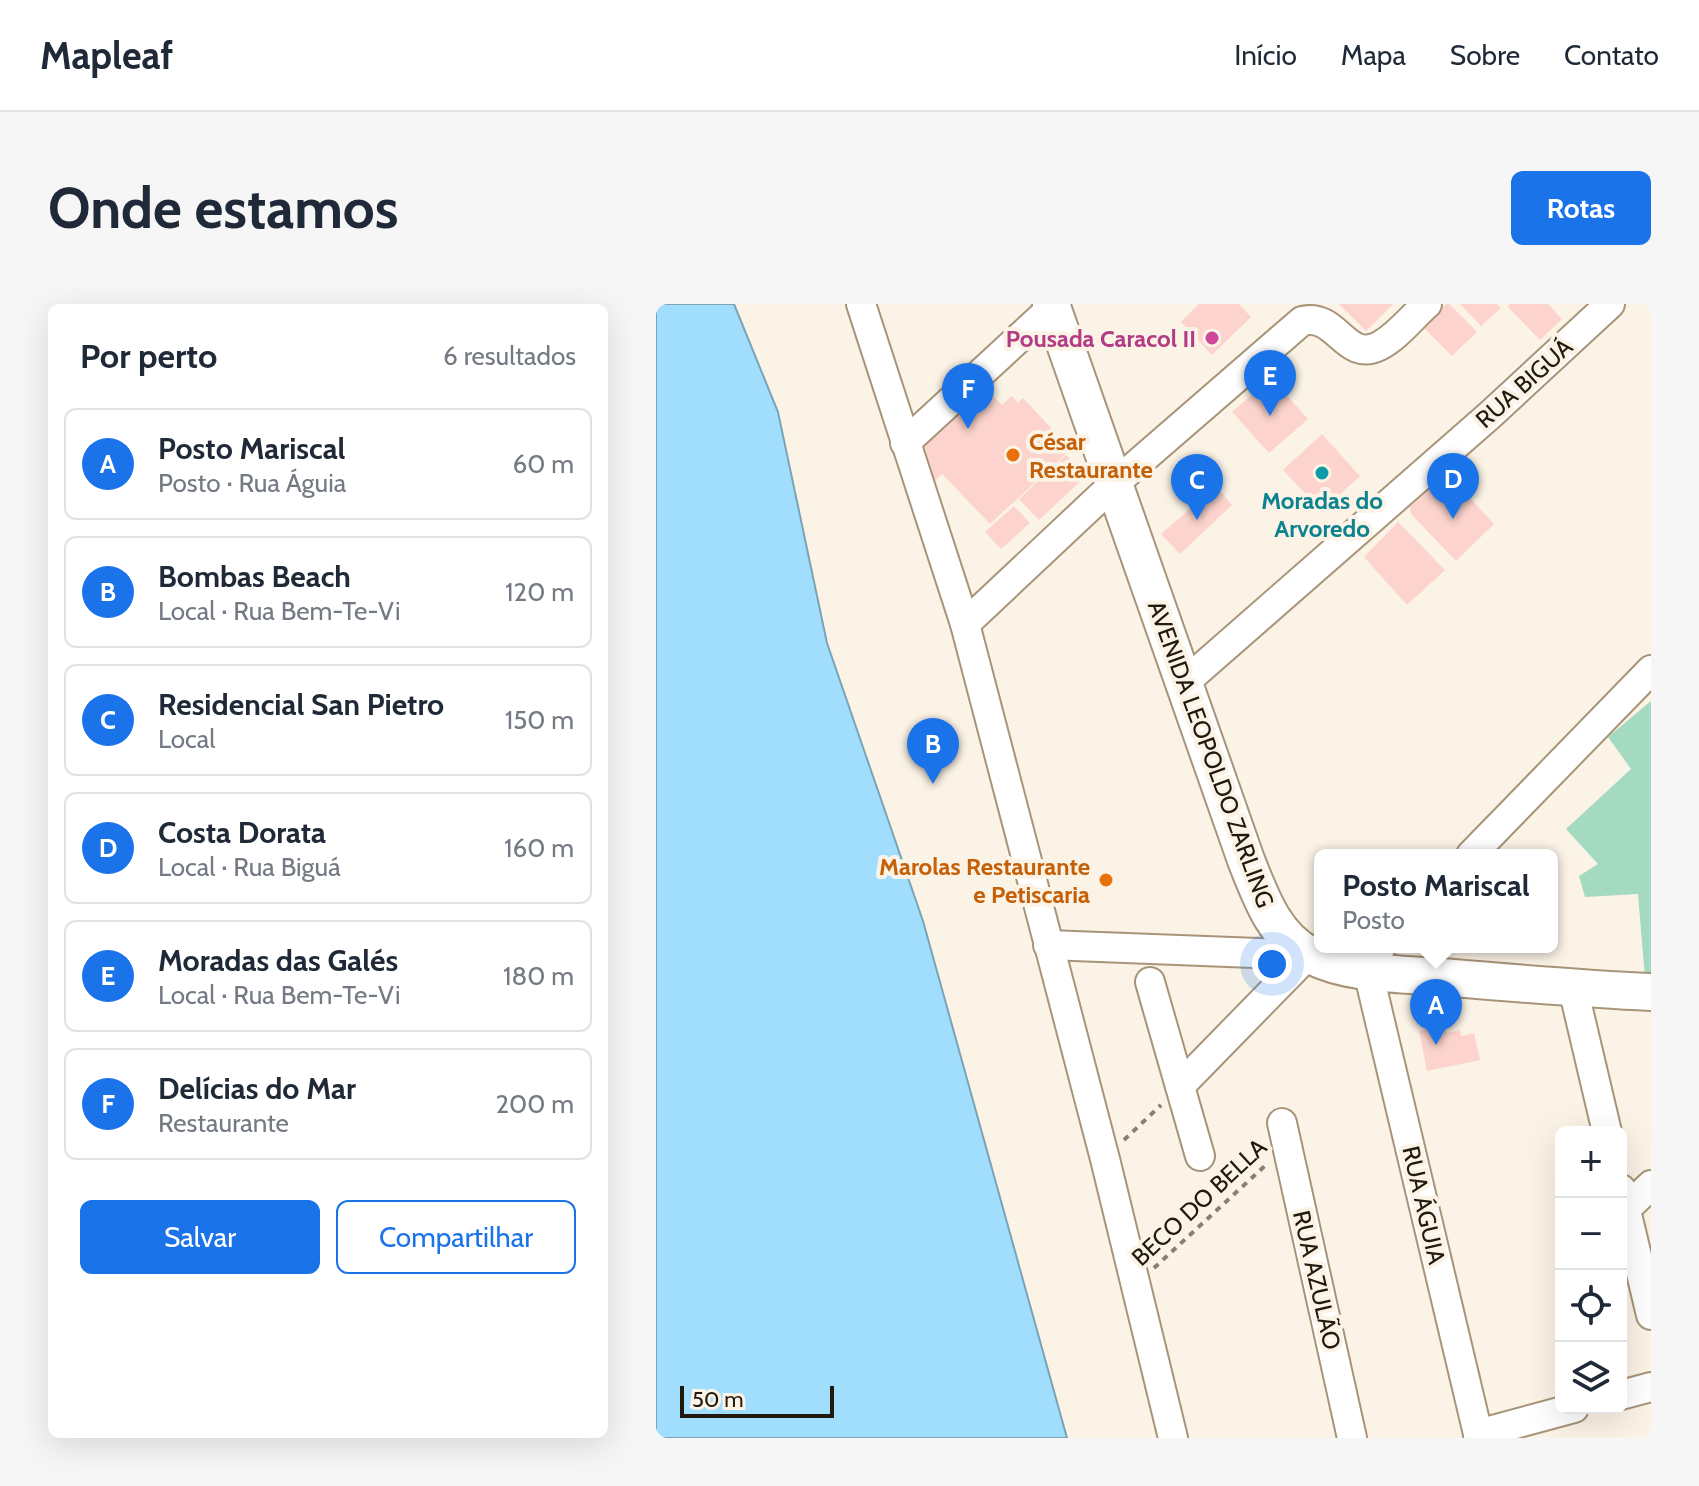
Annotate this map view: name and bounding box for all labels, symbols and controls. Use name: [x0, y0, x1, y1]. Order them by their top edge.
text: Mapleaf: [40, 32, 173, 79]
text: Início: [1234, 38, 1297, 72]
text: Mapa: [1341, 38, 1406, 72]
text: Sobre: [1450, 38, 1520, 72]
text: Contato: [1564, 38, 1659, 72]
button: Rotas: [1511, 171, 1651, 245]
text: Onde estamos: [48, 174, 398, 242]
place label: Pousada Caracol II: [1006, 324, 1196, 353]
marker: Pousada Caracol II: [1203, 329, 1221, 347]
street label: RUA BIGUÁ: [1470, 332, 1578, 434]
text: Por perto: [80, 335, 217, 377]
text: 6 resultados: [443, 340, 576, 372]
pin: E: [1244, 350, 1296, 416]
pin: F: [942, 363, 994, 429]
place label: César Restaurante: [1029, 427, 1153, 484]
text: Posto Mariscal: [158, 430, 346, 467]
marker: César Restaurante: [1004, 446, 1022, 464]
text: A: [100, 448, 116, 480]
text: 60 m: [512, 448, 574, 480]
pin: D: [1427, 453, 1479, 519]
pin: C: [1171, 454, 1223, 520]
marker: Moradas do Arvoredo: [1313, 464, 1331, 482]
text: Posto · Rua Águia: [158, 467, 346, 499]
place label: Moradas do Arvoredo: [1261, 486, 1383, 543]
text: Bombas Beach: [158, 558, 351, 595]
text: B: [100, 576, 116, 608]
text: 120 m: [505, 576, 574, 608]
text: Local · Rua Bem-Te-Vi: [158, 595, 401, 627]
street label: AVENIDA LEOPOLDO ZARLING: [1142, 597, 1280, 911]
text: Residencial San Pietro: [158, 686, 444, 723]
text: C: [100, 704, 116, 736]
text: 150 m: [505, 704, 574, 736]
pin: B: [907, 718, 959, 784]
text: Local: [158, 723, 216, 755]
text: Costa Dorata: [158, 814, 326, 851]
text: D: [99, 832, 117, 864]
text: 160 m: [504, 832, 574, 864]
popup: [1314, 849, 1558, 953]
text: Local · Rua Biguá: [158, 851, 341, 883]
place label: Marolas Restaurante e Petiscaria: [879, 852, 1090, 909]
text: Posto Mariscal: [1342, 867, 1530, 904]
marker: Marolas Restaurante e Petiscaria: [1097, 871, 1115, 889]
text: Posto: [1342, 904, 1405, 936]
text: Moradas das Galés: [158, 942, 398, 979]
your location: [1252, 944, 1292, 984]
text: E: [101, 960, 115, 992]
text: 180 m: [503, 960, 574, 992]
text: Local · Rua Bem-Te-Vi: [158, 979, 401, 1011]
pin: A: [1410, 979, 1462, 1045]
text: Delícias do Mar: [158, 1070, 356, 1107]
text: F: [101, 1088, 115, 1120]
text: 200 m: [495, 1088, 574, 1120]
text: Restaurante: [158, 1107, 289, 1139]
map controls: [1555, 1126, 1627, 1414]
button: +: [1555, 1126, 1627, 1198]
street label: BECO DO BELLA: [1126, 1132, 1272, 1272]
street label: RUA ÁGUIA: [1396, 1143, 1452, 1267]
button: −: [1555, 1198, 1627, 1270]
button: Salvar: [80, 1200, 320, 1274]
button: Compartilhar: [336, 1200, 576, 1274]
street label: RUA AZULÃO: [1287, 1208, 1347, 1352]
button: locate: [1555, 1270, 1627, 1342]
button: layers: [1555, 1342, 1627, 1414]
scale bar: [680, 1382, 834, 1418]
text: 50 m: [692, 1386, 744, 1413]

